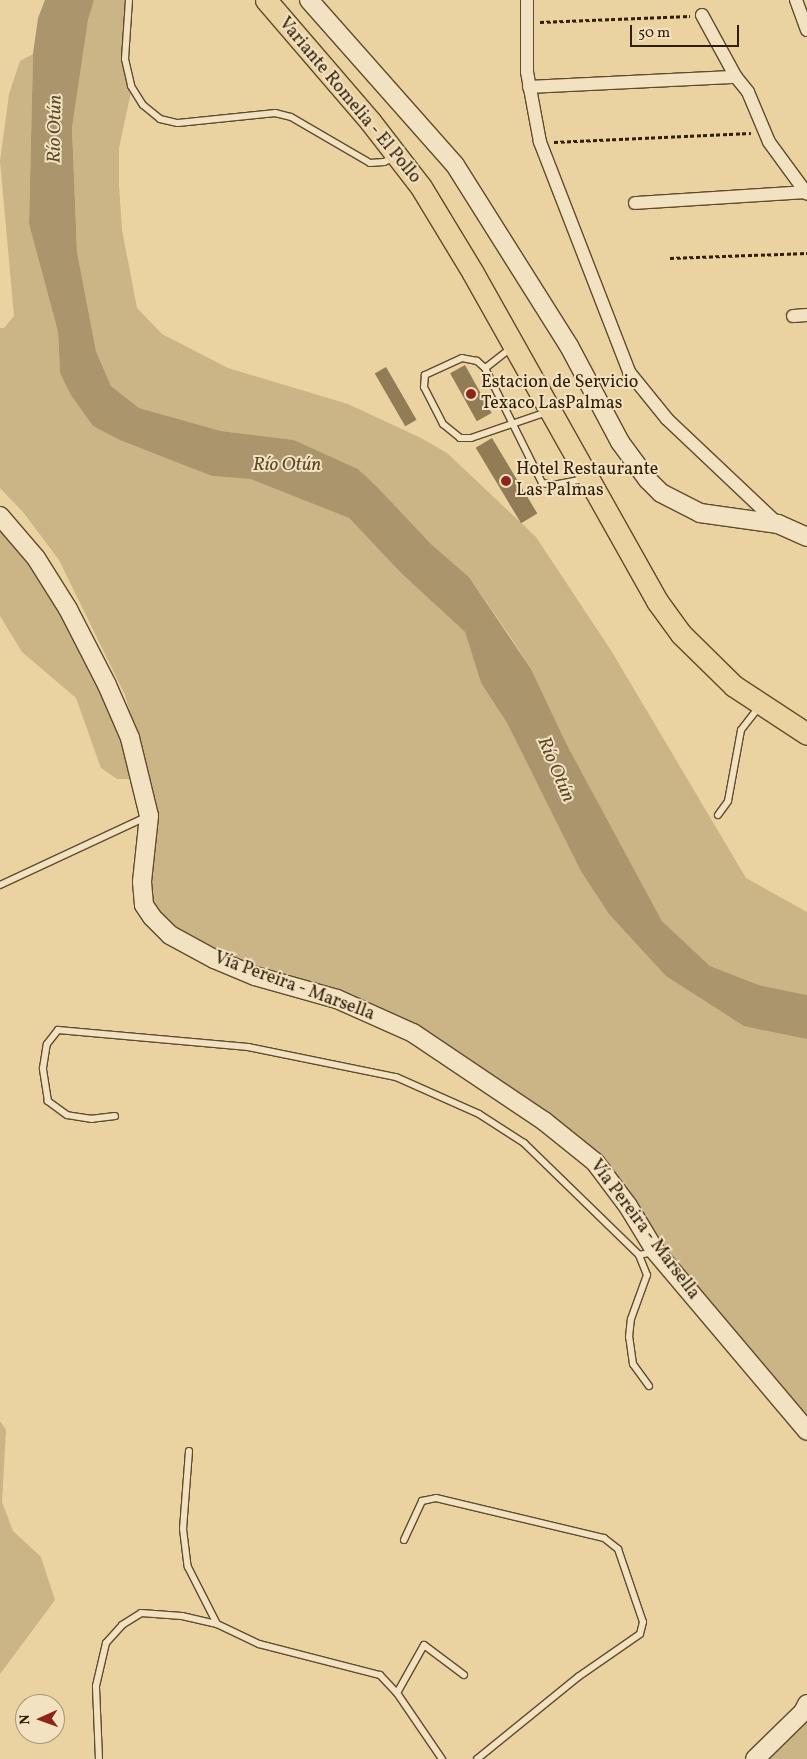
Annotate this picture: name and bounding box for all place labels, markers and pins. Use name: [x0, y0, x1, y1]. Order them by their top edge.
place label: Estacion de Servicio Texaco LasPalmas: [481, 373, 638, 416]
marker: Estacion de Servicio Texaco LasPalmas: [465, 388, 477, 400]
place label: Hotel Restaurante Las Palmas: [516, 460, 658, 502]
marker: Hotel Restaurante Las Palmas: [500, 475, 512, 487]

